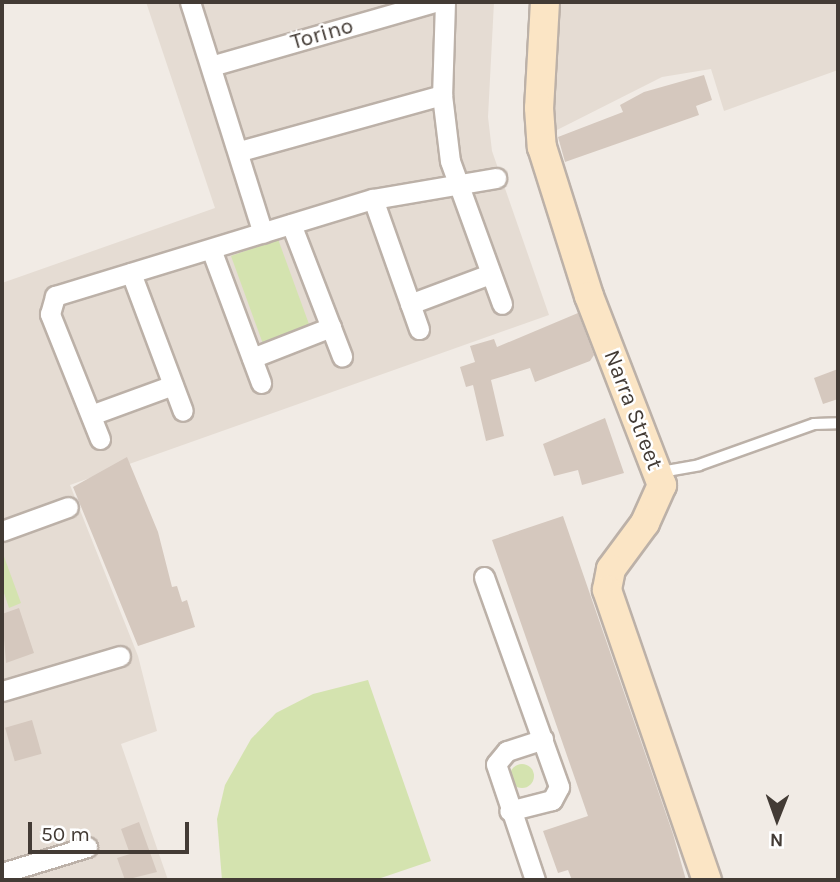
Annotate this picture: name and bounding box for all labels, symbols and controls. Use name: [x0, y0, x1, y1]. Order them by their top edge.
street label: Torino: [287, 12, 357, 56]
street label: Narra Street: [597, 346, 669, 474]
north arrow: [742, 784, 812, 854]
scale bar: [32, 808, 192, 852]
text: 50 m: [41, 822, 90, 846]
text: N: [770, 829, 784, 851]

